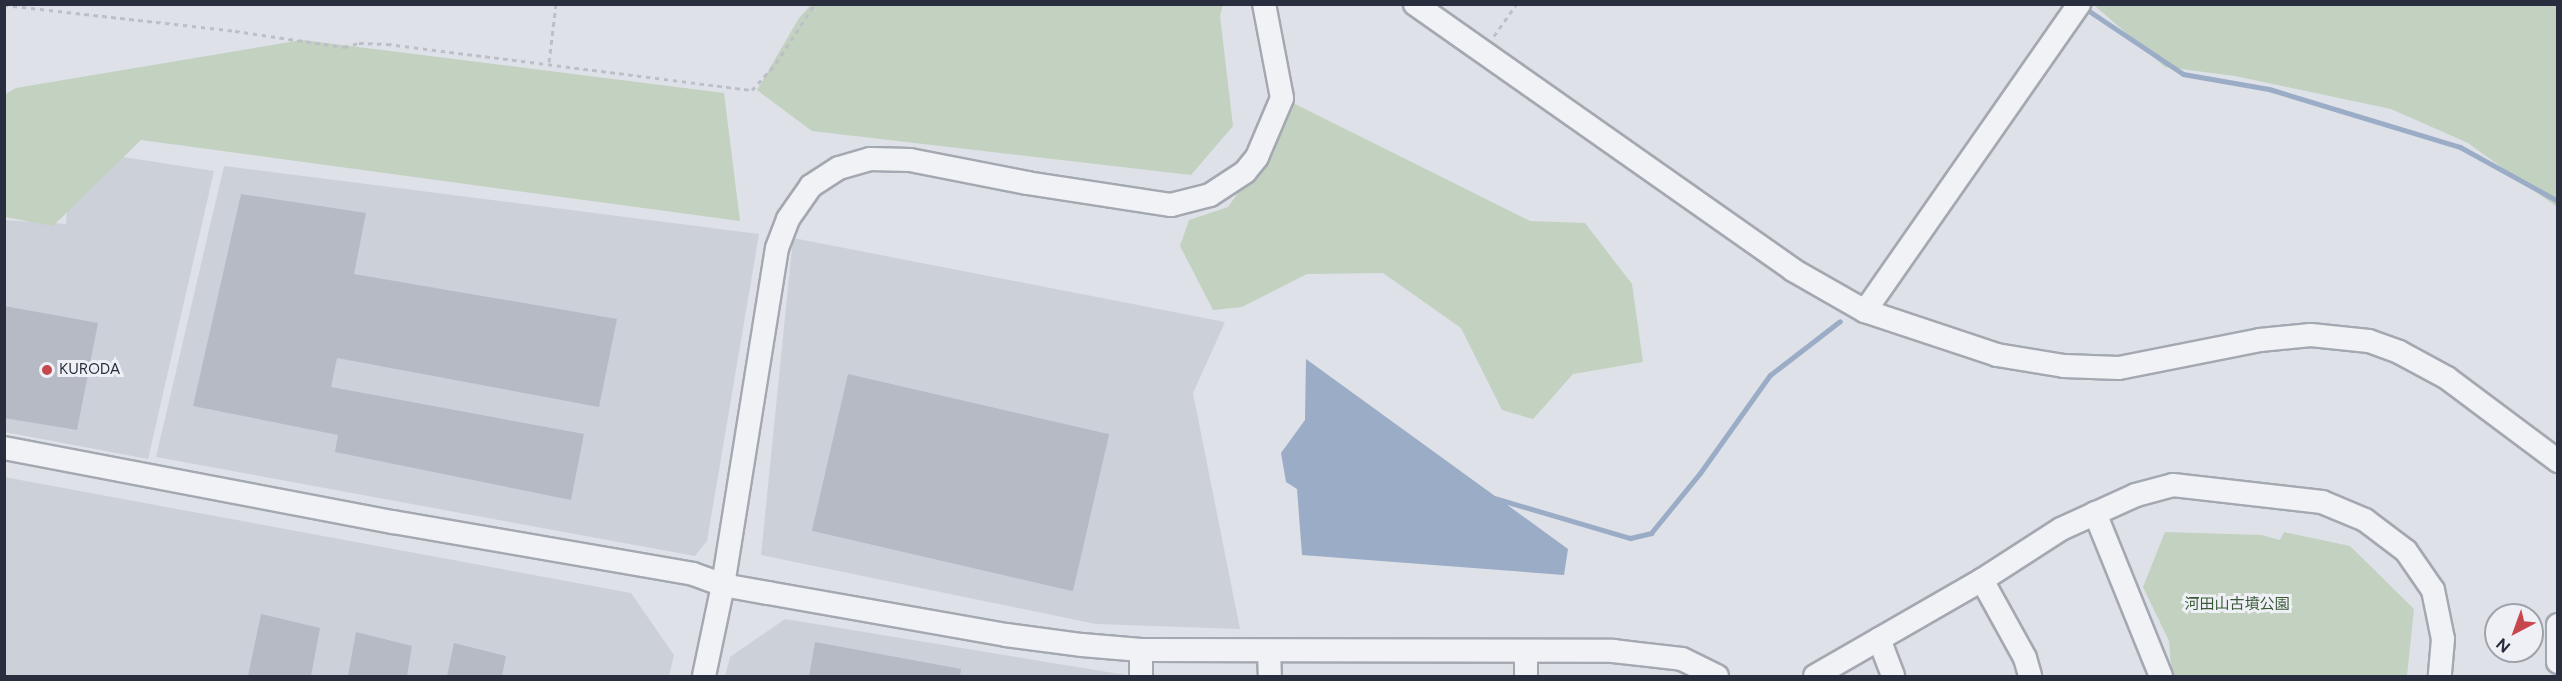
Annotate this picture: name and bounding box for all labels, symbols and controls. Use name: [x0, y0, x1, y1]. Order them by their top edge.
place label: KURODA: [59, 361, 120, 379]
marker: KURODA: [40, 363, 54, 377]
park label: 河田山古墳公園: [2185, 596, 2289, 614]
north arrow: [2484, 603, 2544, 663]
text: N: [2492, 634, 2514, 657]

